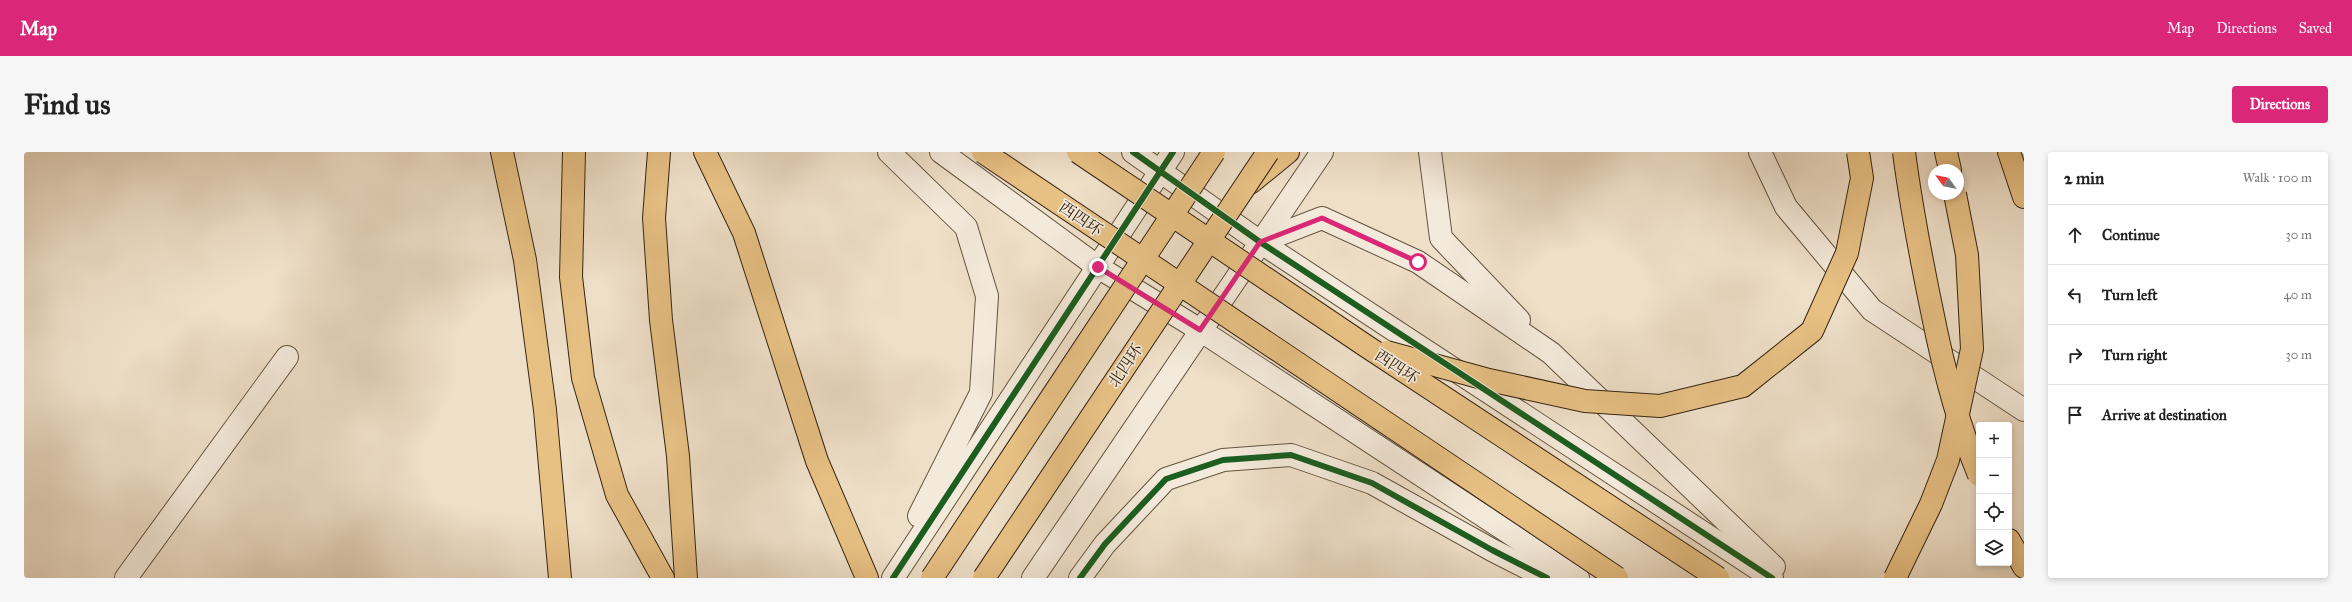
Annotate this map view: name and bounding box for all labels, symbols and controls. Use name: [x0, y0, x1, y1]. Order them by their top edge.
text: Map: [20, 17, 57, 40]
text: Map: [2167, 20, 2194, 37]
text: Directions: [2216, 20, 2277, 37]
text: Saved: [2299, 20, 2332, 37]
button: Directions: [2232, 86, 2328, 123]
text: Find us: [24, 87, 110, 122]
north arrow: [1928, 164, 1964, 200]
text: 2 min: [2064, 168, 2104, 189]
text: Walk · 100 m: [2243, 170, 2312, 186]
street label: 西四环: [1056, 197, 1106, 240]
icon: ahead: [2064, 224, 2086, 246]
text: Continue: [2102, 226, 2160, 244]
text: 30 m: [2286, 227, 2312, 243]
route start: [1409, 253, 1427, 271]
route end: [1089, 258, 1107, 276]
icon: left: [2064, 284, 2086, 306]
text: Turn left: [2102, 286, 2158, 304]
text: 40 m: [2283, 287, 2312, 303]
street label: 北四环: [1104, 340, 1147, 390]
icon: right: [2064, 344, 2086, 366]
street label: 西四环: [1371, 345, 1422, 387]
text: Turn right: [2102, 346, 2167, 364]
text: 30 m: [2286, 347, 2312, 363]
icon: arrive: [2064, 404, 2086, 426]
text: Arrive at destination: [2102, 406, 2227, 424]
map controls: [1976, 422, 2012, 566]
button: +: [1976, 422, 2012, 458]
button: −: [1976, 458, 2012, 494]
button: locate: [1976, 494, 2012, 530]
button: layers: [1976, 530, 2012, 566]

